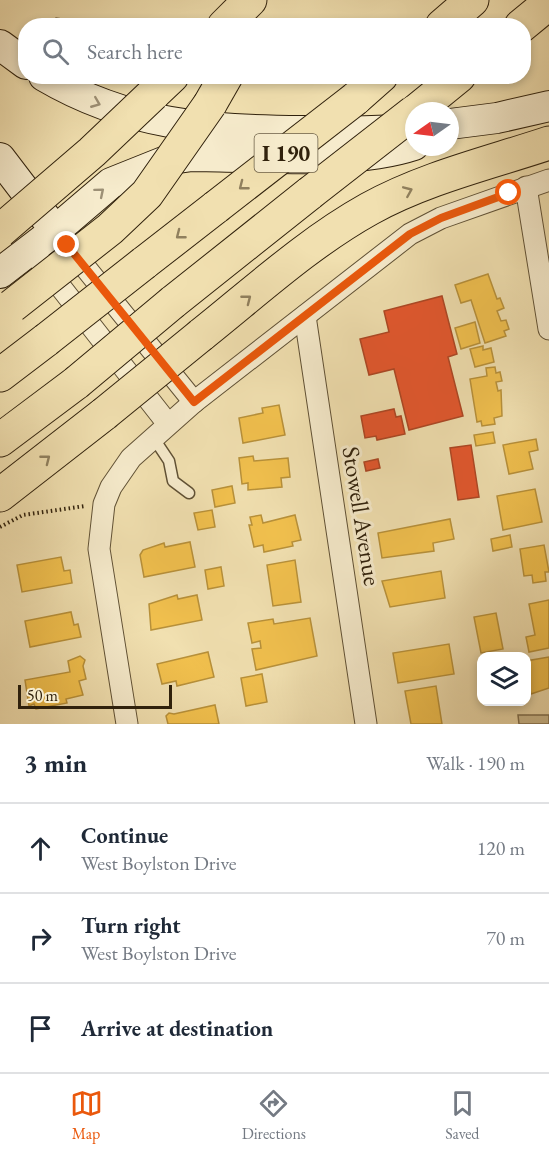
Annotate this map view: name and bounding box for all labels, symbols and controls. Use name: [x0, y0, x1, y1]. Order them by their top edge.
search box: [18, 18, 531, 84]
icon: search: [39, 35, 72, 68]
text: Search here: [87, 37, 182, 66]
one-way arrow: [90, 96, 101, 108]
north arrow: [405, 102, 459, 156]
road number: I 190: [254, 134, 318, 172]
one-way arrow: [238, 179, 249, 190]
route start: [495, 179, 521, 205]
one-way arrow: [402, 186, 413, 198]
one-way arrow: [93, 188, 104, 199]
one-way arrow: [176, 227, 187, 238]
route end: [53, 231, 79, 257]
one-way arrow: [240, 295, 251, 306]
street label: Stowell Avenue: [336, 444, 388, 588]
one-way arrow: [39, 455, 50, 466]
map controls: [477, 652, 531, 706]
button: layers: [477, 652, 531, 706]
scale bar: [18, 682, 172, 710]
text: 50 m: [27, 685, 58, 706]
text: 3 min: [24, 746, 87, 780]
text: Walk · 190 m: [426, 750, 525, 776]
text: Continue: [81, 821, 168, 850]
icon: ahead: [24, 832, 57, 865]
text: 120 m: [477, 835, 525, 861]
text: West Boylston Drive: [81, 850, 236, 876]
text: Turn right: [81, 911, 180, 940]
icon: right: [24, 922, 57, 955]
text: 70 m: [486, 925, 525, 951]
text: West Boylston Drive: [81, 940, 236, 966]
icon: arrive: [24, 1012, 57, 1045]
text: Arrive at destination: [81, 1014, 273, 1043]
tab: Map: [70, 1087, 103, 1144]
tab: Directions: [242, 1087, 306, 1144]
tab: Saved: [445, 1087, 479, 1144]

